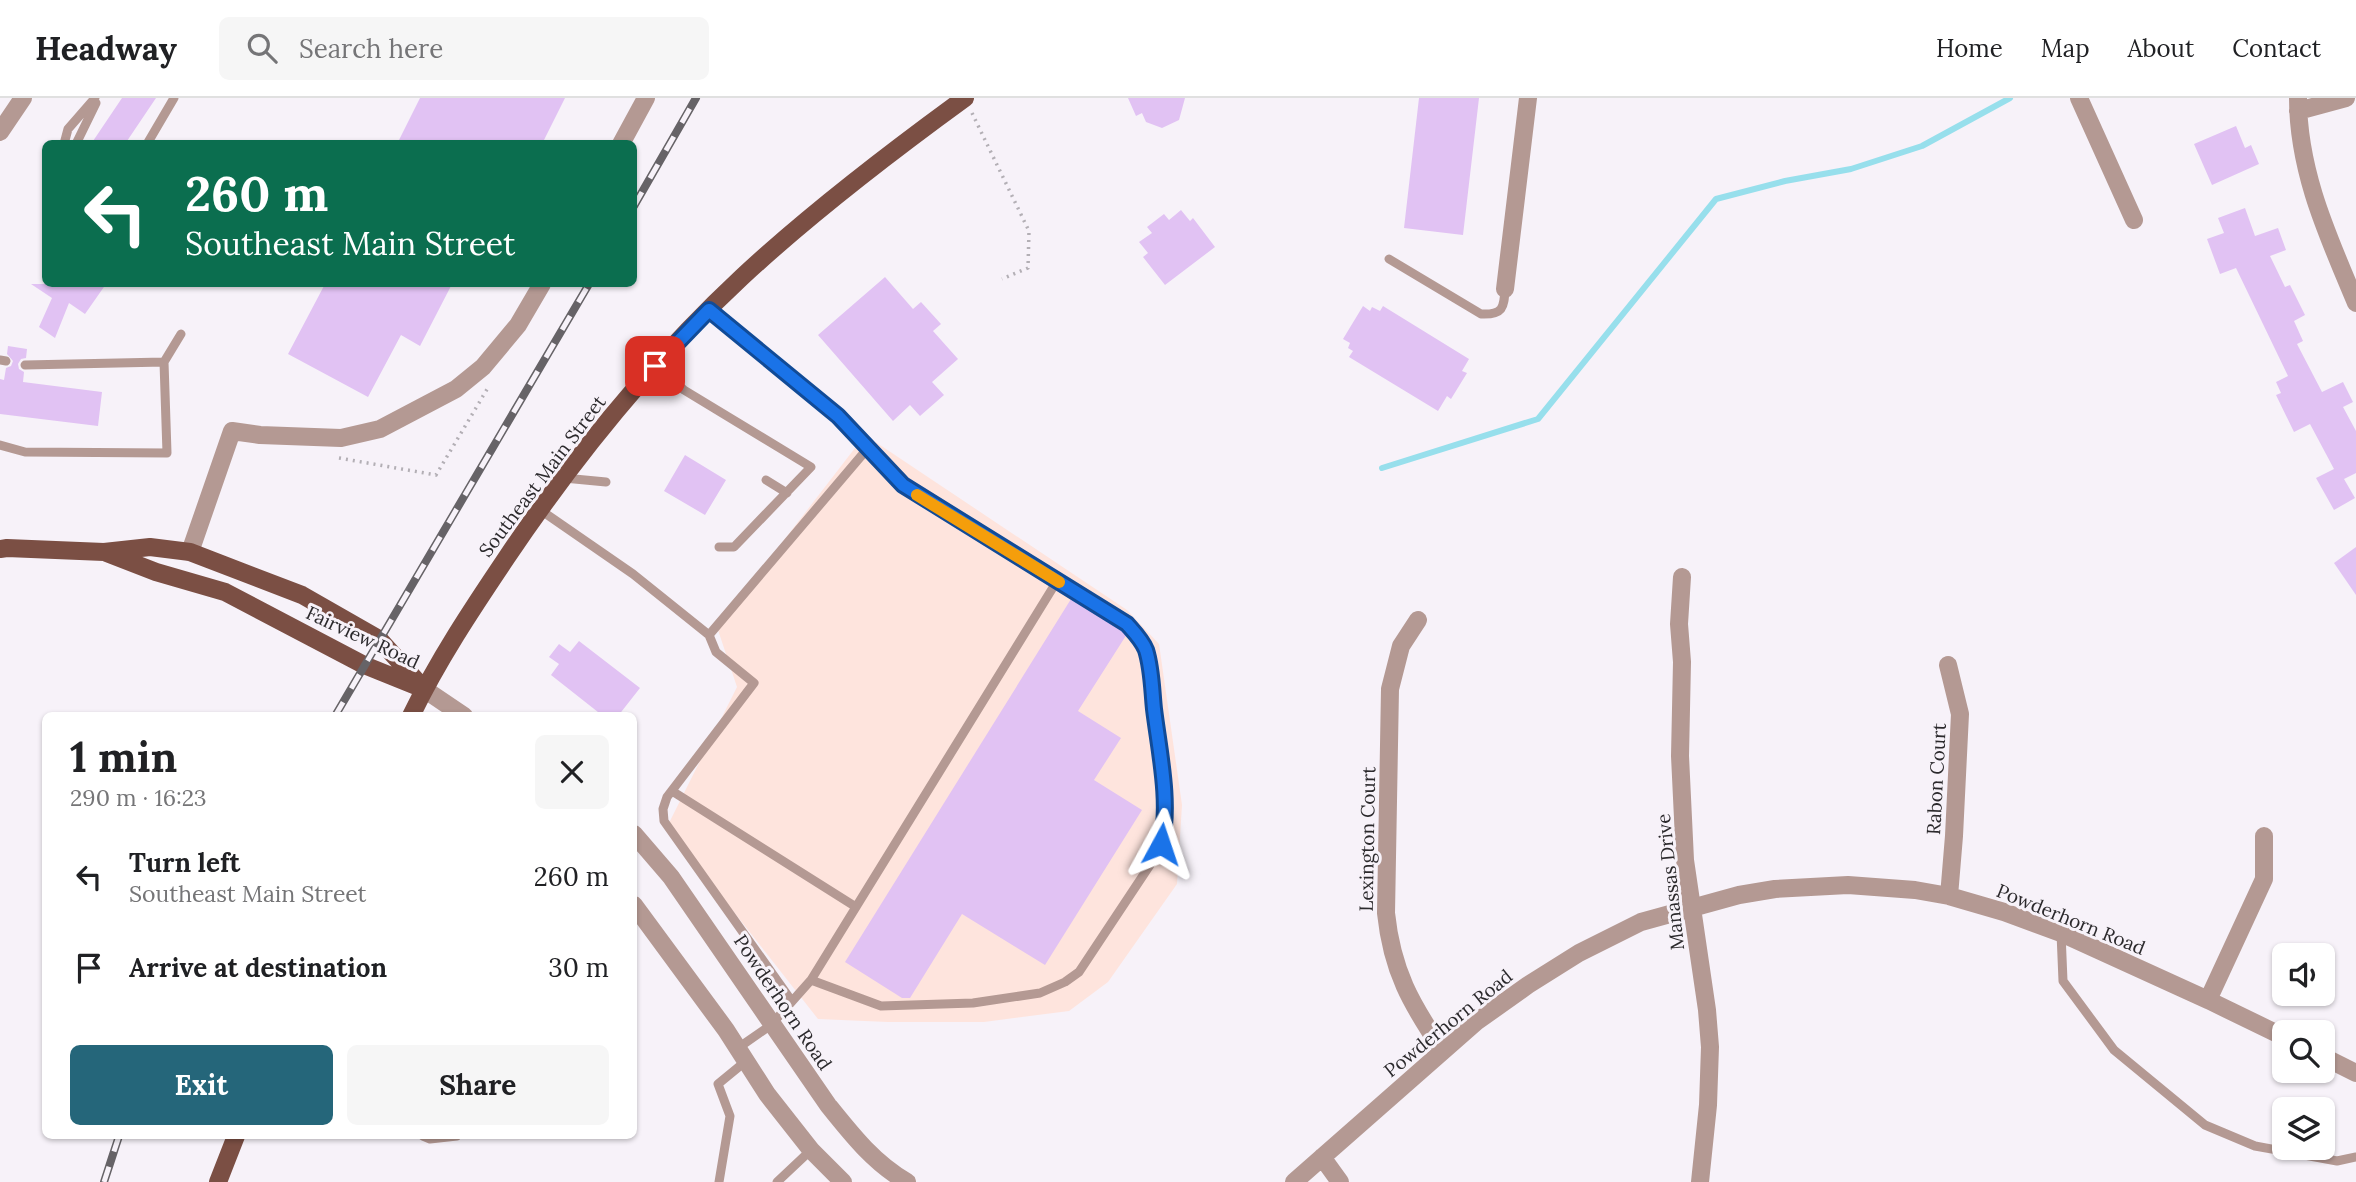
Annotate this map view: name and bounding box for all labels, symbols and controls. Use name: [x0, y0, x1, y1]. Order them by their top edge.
search box: [219, 17, 709, 80]
text: Headway: [35, 27, 177, 69]
icon: search: [243, 29, 281, 67]
text: Search here: [299, 32, 443, 65]
text: Home: [1936, 33, 2003, 64]
text: Map: [2041, 33, 2090, 64]
text: About: [2128, 33, 2194, 64]
text: Contact: [2232, 33, 2321, 64]
text: 260 m: [185, 162, 328, 224]
icon: left: [70, 168, 161, 259]
text: Southeast Main Street: [185, 223, 515, 264]
pin: [625, 336, 685, 396]
icon: arrive: [636, 347, 674, 385]
street label: Southeast Main Street: [473, 390, 611, 562]
street label: Fairview Road: [302, 600, 424, 674]
street label: Rabon Court: [1921, 722, 1951, 836]
text: 1 min: [70, 730, 177, 784]
button: close: [535, 735, 609, 809]
street label: Lexington Court: [1354, 766, 1380, 912]
text: 290 m · 16:23: [70, 783, 207, 812]
position arrow: [1124, 807, 1198, 881]
street label: Manassas Drive: [1651, 812, 1689, 952]
text: Turn left: [129, 846, 240, 879]
icon: left: [70, 858, 108, 896]
text: 260 m: [534, 860, 609, 893]
street label: Powderhorn Road: [1993, 878, 2149, 960]
text: Southeast Main Street: [129, 879, 366, 908]
street label: Powderhorn Road: [729, 930, 837, 1074]
map controls: [2272, 943, 2335, 1160]
button: sound: [2272, 943, 2335, 1006]
icon: arrive: [70, 949, 108, 987]
text: Arrive at destination: [129, 951, 387, 984]
text: 30 m: [548, 951, 609, 984]
street label: Powderhorn Road: [1379, 964, 1517, 1082]
button: search: [2272, 1020, 2335, 1083]
button: Exit: [70, 1045, 333, 1125]
button: Share: [347, 1045, 609, 1125]
button: layers: [2272, 1097, 2335, 1160]

